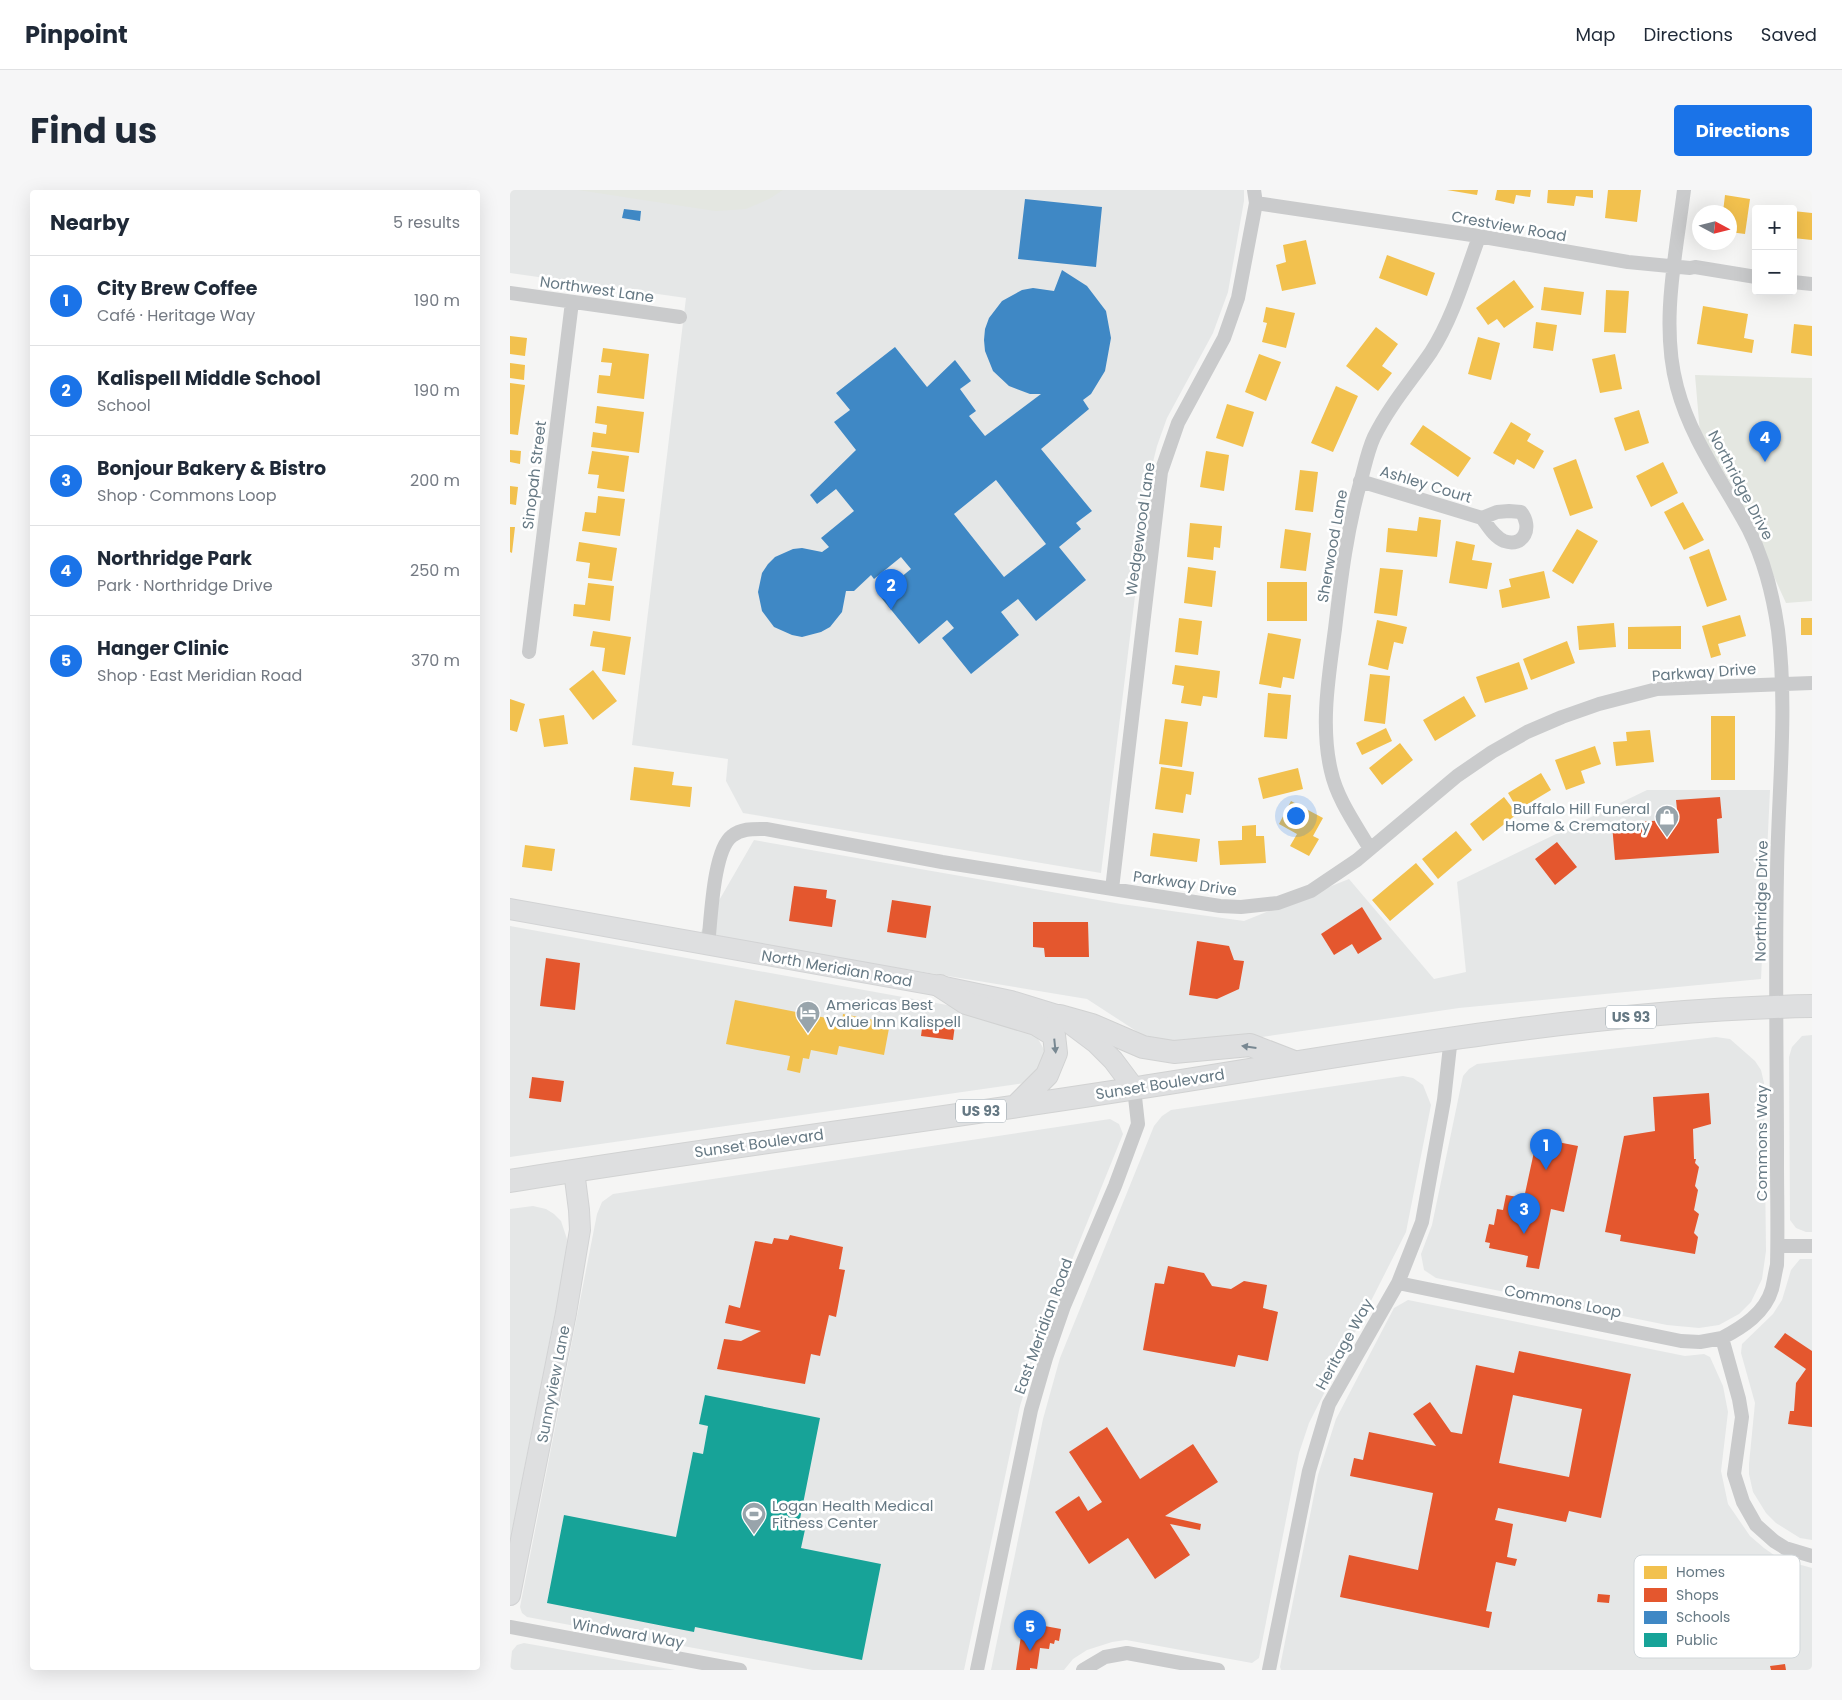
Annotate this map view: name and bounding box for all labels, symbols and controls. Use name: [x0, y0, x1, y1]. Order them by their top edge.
text: Pinpoint: [25, 18, 128, 51]
text: Map: [1576, 22, 1615, 47]
text: Directions: [1643, 22, 1733, 47]
text: Saved: [1761, 22, 1817, 47]
button: Directions: [1674, 105, 1812, 156]
text: Find us: [30, 106, 157, 155]
north arrow: [1692, 205, 1737, 250]
map controls: [1752, 205, 1797, 295]
button: +: [1752, 205, 1797, 250]
street label: Crestview Road: [1450, 206, 1568, 246]
text: Nearby: [50, 208, 130, 237]
text: 5 results: [393, 211, 460, 234]
button: −: [1752, 250, 1797, 295]
street label: Northwest Lane: [538, 271, 656, 307]
text: City Brew Coffee: [97, 275, 257, 302]
text: 1: [63, 289, 69, 312]
text: 190 m: [414, 289, 460, 312]
text: Café · Heritage Way: [97, 304, 255, 327]
text: Kalispell Middle School: [97, 365, 321, 392]
text: 2: [61, 379, 71, 402]
text: 190 m: [414, 379, 460, 402]
text: School: [97, 394, 151, 417]
street label: Sinopah Street: [517, 419, 551, 531]
pin: 4: [1749, 421, 1781, 462]
street label: Northridge Drive: [1703, 427, 1779, 543]
text: Bonjour Bakery & Bistro: [97, 455, 326, 482]
street label: Ashley Court: [1378, 460, 1474, 508]
street label: Wedgewood Lane: [1120, 461, 1160, 597]
text: 3: [61, 469, 71, 492]
text: 200 m: [410, 469, 460, 492]
text: Shop · Commons Loop: [97, 484, 277, 507]
street label: Sherwood Lane: [1312, 488, 1352, 604]
text: Northridge Park: [97, 545, 252, 572]
text: 4: [61, 559, 71, 582]
text: 250 m: [410, 559, 460, 582]
pin: 2: [875, 569, 907, 610]
text: Park · Northridge Drive: [97, 574, 273, 597]
text: Hanger Clinic: [97, 635, 229, 662]
text: 5: [61, 649, 71, 672]
text: 370 m: [411, 649, 460, 672]
street label: Parkway Drive: [1651, 658, 1757, 686]
text: Shop · East Meridian Road: [97, 664, 302, 687]
place label: Buffalo Hill Funeral Home & Crematory: [1505, 798, 1651, 836]
your location: [1283, 803, 1309, 829]
shop icon: Buffalo Hill Funeral Home & Crematory: [1654, 804, 1680, 838]
street label: Northridge Drive: [1749, 840, 1773, 962]
street label: Parkway Drive: [1132, 865, 1238, 901]
street label: North Meridian Road: [760, 944, 914, 992]
place label: Americas Best Value Inn Kalispell: [826, 994, 961, 1032]
hotel icon: Americas Best Value Inn Kalispell: [795, 1000, 821, 1034]
road number: US 93: [1606, 1006, 1656, 1029]
one-way arrow: [1051, 1038, 1059, 1054]
one-way arrow: [1241, 1043, 1257, 1051]
street label: Sunset Boulevard: [1094, 1063, 1226, 1105]
street label: Commons Way: [1751, 1084, 1772, 1201]
road number: US 93: [956, 1099, 1006, 1122]
street label: Sunset Boulevard: [693, 1124, 825, 1162]
pin: 1: [1530, 1129, 1562, 1170]
pin: 3: [1508, 1193, 1540, 1234]
street label: East Meridian Road: [1009, 1255, 1077, 1397]
street label: Commons Loop: [1503, 1279, 1623, 1323]
street label: Heritage Way: [1310, 1294, 1378, 1393]
street label: Sunnyview Lane: [531, 1323, 575, 1445]
place label: Logan Health Medical Fitness Center: [772, 1495, 934, 1533]
sports icon: Logan Health Medical Fitness Center: [741, 1501, 767, 1535]
legend: [1634, 1555, 1800, 1658]
text: Homes: [1676, 1562, 1725, 1582]
text: Shops: [1676, 1585, 1719, 1605]
text: Schools: [1676, 1607, 1730, 1627]
pin: 5: [1014, 1610, 1046, 1651]
street label: Windward Way: [570, 1613, 686, 1653]
text: Public: [1676, 1630, 1718, 1650]

